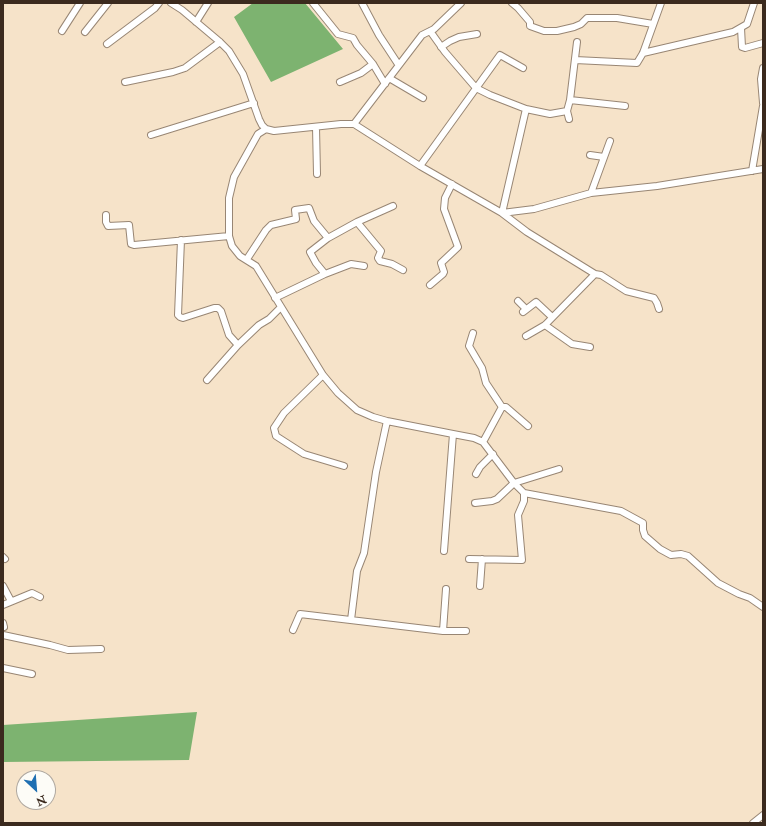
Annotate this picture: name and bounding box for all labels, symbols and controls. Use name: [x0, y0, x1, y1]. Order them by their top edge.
north arrow: [16, 770, 56, 810]
text: N: [34, 792, 48, 808]

